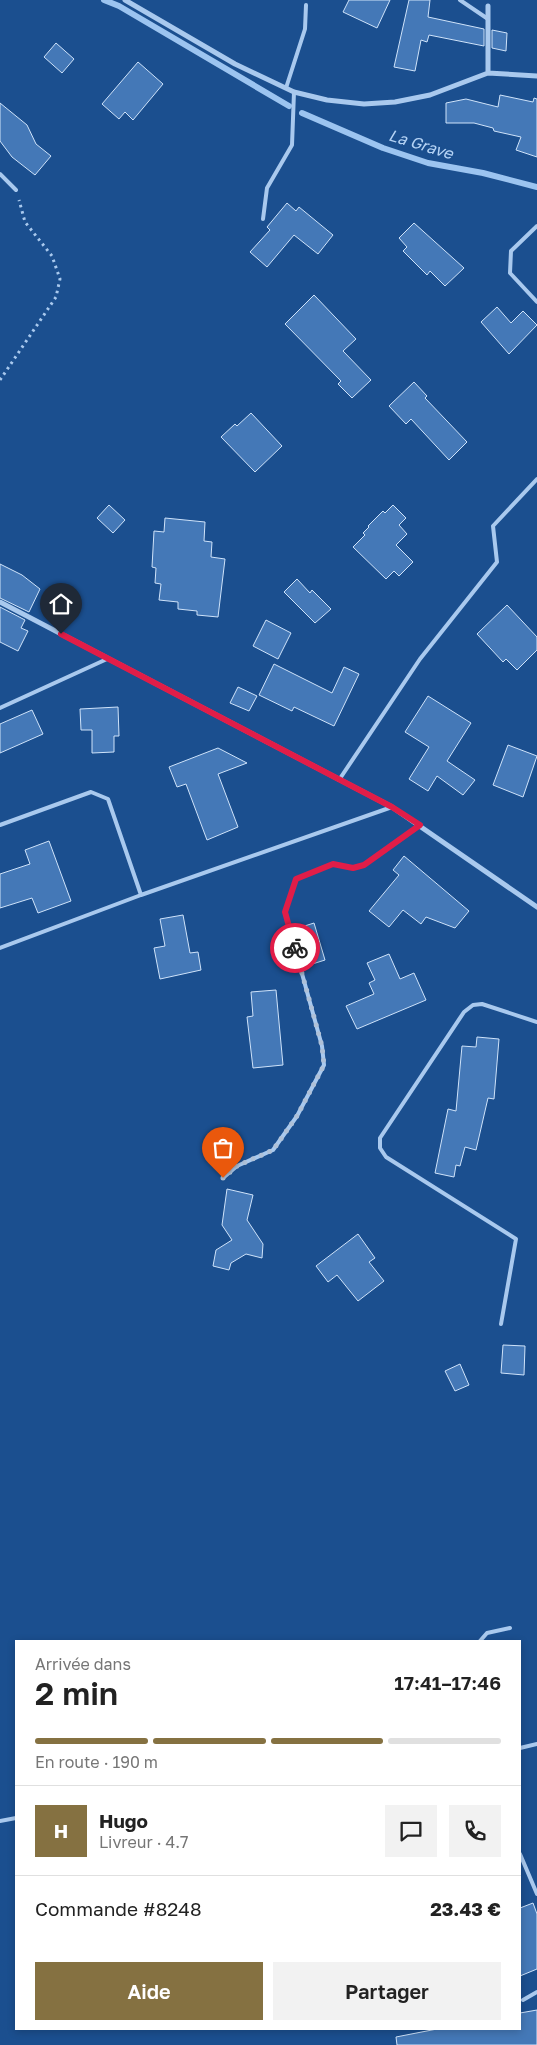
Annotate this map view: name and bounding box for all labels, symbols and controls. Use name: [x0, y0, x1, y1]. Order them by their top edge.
water label: La Grave: [386, 125, 457, 164]
pin: [40, 583, 82, 634]
icon: home: [47, 590, 75, 618]
courier: [270, 923, 320, 973]
icon: bike: [281, 934, 309, 962]
pin: [202, 1127, 244, 1178]
icon: bag: [209, 1134, 237, 1162]
text: Arrivée dans: [35, 1654, 131, 1674]
text: 17:41–17:46: [394, 1671, 501, 1694]
text: 2 min: [35, 1674, 118, 1712]
text: En route · 190 m: [35, 1752, 158, 1772]
button: chat: [385, 1805, 437, 1857]
button: phone: [449, 1805, 501, 1857]
text: Hugo: [99, 1809, 148, 1832]
text: H: [54, 1819, 68, 1842]
text: Livreur · 4.7: [99, 1832, 189, 1852]
text: Commande #8248: [35, 1897, 202, 1920]
text: 23.43 €: [430, 1897, 501, 1920]
button: Aide: [35, 1962, 263, 2020]
button: Partager: [273, 1962, 501, 2020]

